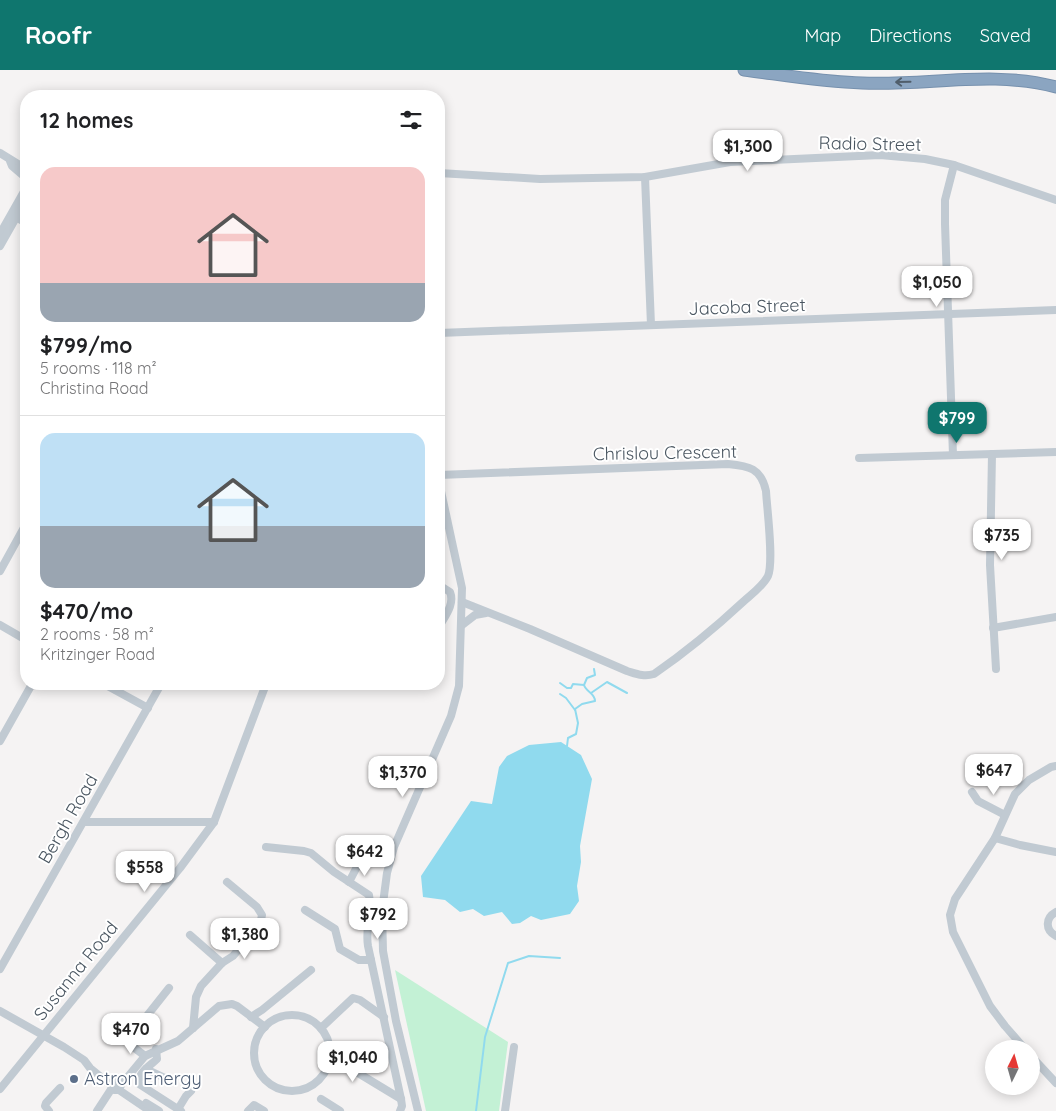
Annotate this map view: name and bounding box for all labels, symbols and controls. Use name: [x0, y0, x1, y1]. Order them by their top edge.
text: Roofr: [25, 20, 92, 50]
text: Map: [804, 24, 841, 47]
text: Directions: [869, 24, 952, 47]
text: Saved: [980, 24, 1031, 47]
one-way arrow: [896, 77, 912, 87]
icon: filters: [397, 106, 425, 134]
text: 12 homes: [40, 107, 133, 133]
pin: $1,300: [707, 129, 789, 172]
street label: Radio Street: [818, 131, 922, 156]
text: $1,300: [724, 136, 772, 156]
icon: home: [188, 200, 278, 290]
pin: $1,050: [896, 266, 978, 308]
text: $1,050: [912, 272, 962, 292]
street label: Jacoba Street: [688, 293, 806, 320]
text: $799/mo: [40, 332, 132, 358]
text: 5 rooms · 118 m²: [40, 358, 157, 378]
text: Christina Road: [40, 378, 148, 398]
pin: $799: [927, 402, 987, 444]
text: $799: [939, 408, 975, 428]
street label: Chrislou Crescent: [593, 440, 737, 465]
icon: home: [188, 465, 278, 555]
pin: $735: [972, 518, 1032, 561]
text: $735: [984, 525, 1020, 545]
text: $470/mo: [40, 598, 133, 624]
text: 2 rooms · 58 m²: [40, 624, 154, 644]
text: Kritzinger Road: [40, 644, 155, 664]
pin: $647: [964, 754, 1024, 796]
pin: $1,370: [362, 756, 444, 798]
text: $647: [976, 760, 1012, 780]
text: $1,370: [379, 762, 427, 782]
street label: Bergh Road: [33, 770, 102, 868]
pin: $642: [335, 834, 395, 877]
text: $642: [347, 841, 383, 861]
pin: $558: [115, 850, 175, 893]
text: $558: [127, 857, 163, 877]
pin: $792: [348, 898, 408, 940]
text: $792: [360, 904, 396, 924]
street label: Susanna Road: [29, 916, 123, 1025]
pin: $1,380: [204, 918, 286, 960]
text: $1,380: [221, 924, 269, 944]
pin: $470: [101, 1012, 161, 1055]
text: $470: [112, 1019, 150, 1039]
pin: $1,040: [312, 1040, 394, 1083]
north arrow: [985, 1040, 1040, 1095]
map controls: [985, 1040, 1040, 1095]
text: $1,040: [328, 1047, 378, 1067]
place label: Astron Energy: [84, 1067, 202, 1090]
marker: Astron Energy: [68, 1073, 80, 1085]

